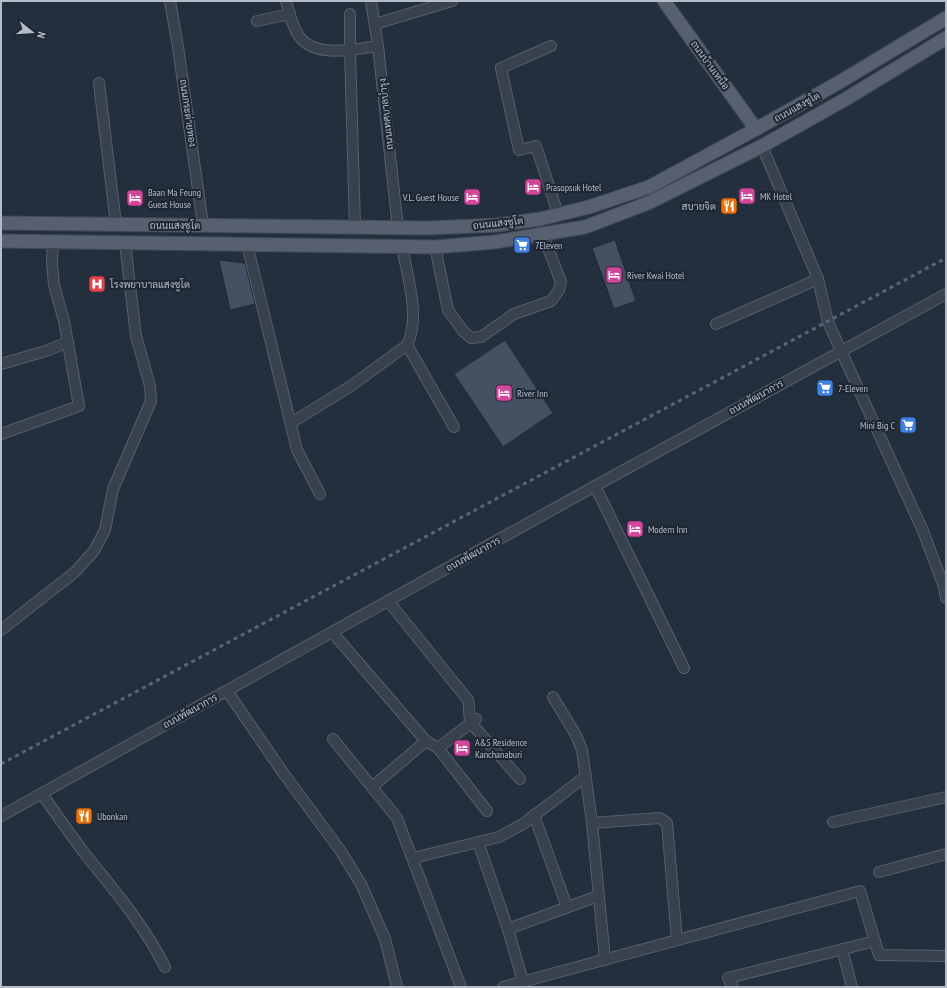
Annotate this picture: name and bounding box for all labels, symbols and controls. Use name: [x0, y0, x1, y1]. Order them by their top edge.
north arrow: [12, 12, 52, 52]
text: N: [34, 30, 49, 40]
street label: ถนนบ้านเหนือ: [688, 38, 732, 92]
street label: ถนนเทศบาลบำรุง: [376, 77, 397, 150]
street label: ถนนกระต่ายทอง: [177, 78, 199, 148]
street label: ถนนแสงชูโต: [772, 89, 823, 126]
hotel icon: Prasopsuk Hotel: [523, 177, 543, 197]
place label: Prasopsuk Hotel: [546, 181, 602, 194]
place label: Baan Ma Feung Guest House: [148, 186, 201, 211]
hotel icon: MK Hotel: [737, 186, 757, 206]
hotel icon: V.L. Guest House: [462, 187, 482, 207]
hotel icon: Baan Ma Feung Guest House: [125, 188, 145, 208]
place label: MK Hotel: [760, 190, 793, 203]
place label: V.L. Guest House: [402, 191, 459, 204]
restaurant icon: สบายจิต: [719, 196, 739, 216]
place label: สบายจิต: [682, 200, 716, 213]
street label: ถนนแสงชูโต: [472, 214, 524, 233]
street label: ถนนแสงชูโต: [150, 219, 200, 233]
supermarket icon: 7Eleven: [512, 235, 532, 255]
place label: 7Eleven: [535, 239, 562, 252]
hotel icon: River Kwai Hotel: [604, 265, 624, 285]
place label: River Kwai Hotel: [627, 269, 685, 282]
hospital icon: โรงพยาบาลแสงชูโต: [87, 274, 107, 294]
place label: โรงพยาบาลแสงชูโต: [109, 278, 190, 292]
street label: ถนนพัฒนาการ: [726, 377, 786, 417]
supermarket icon: 7-Eleven: [815, 378, 835, 398]
place label: 7-Eleven: [838, 382, 868, 395]
hotel icon: River Inn: [494, 383, 514, 403]
place label: River Inn: [517, 387, 548, 400]
supermarket icon: Mini Big C: [898, 415, 918, 435]
place label: Mini Big C: [860, 419, 895, 432]
hotel icon: Modern Inn: [625, 519, 645, 539]
place label: Modern Inn: [648, 523, 688, 536]
street label: ถนนพัฒนาการ: [443, 534, 503, 574]
street label: ถนนพัฒนาการ: [160, 691, 220, 731]
place label: A&S Residence Kanchanaburi: [475, 736, 527, 761]
hotel icon: A&S Residence Kanchanaburi: [452, 738, 472, 758]
restaurant icon: Ubonkan: [74, 806, 94, 826]
place label: Ubonkan: [97, 810, 128, 823]

